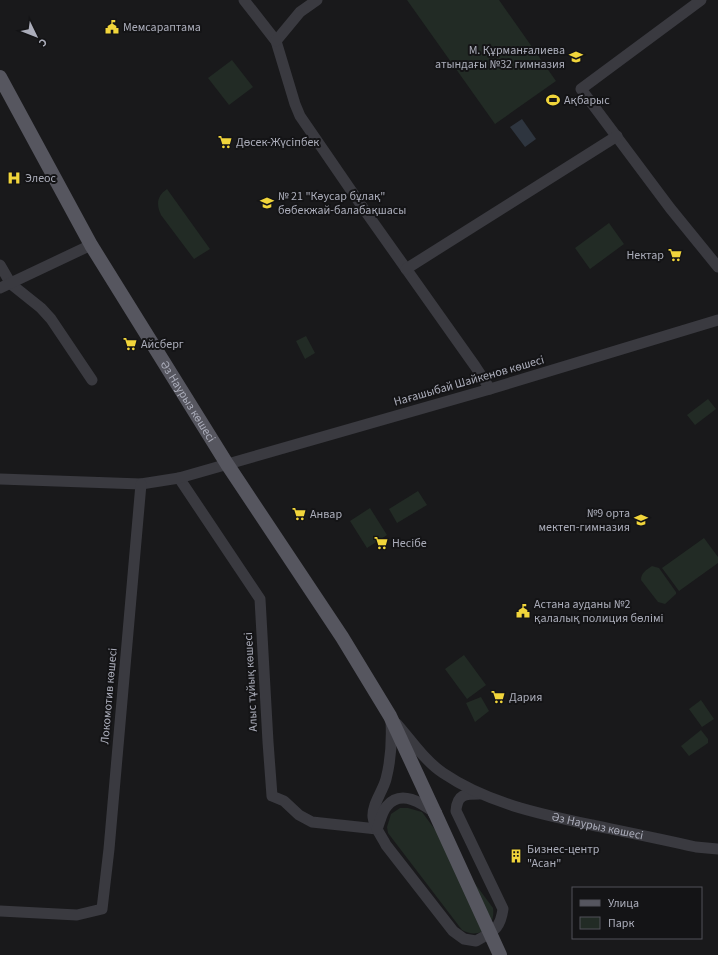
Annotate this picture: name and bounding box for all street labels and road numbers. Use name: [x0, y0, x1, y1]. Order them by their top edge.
street label: Нағашыбай Шайкенов көшесі: [392, 351, 546, 411]
street label: Әз Наурыз көшесі: [156, 357, 220, 445]
street label: Алыс тұйық көшесі: [240, 632, 262, 732]
street label: Локомотив көшесі: [96, 647, 122, 745]
street label: Әз Наурыз көшесі: [550, 808, 645, 844]

